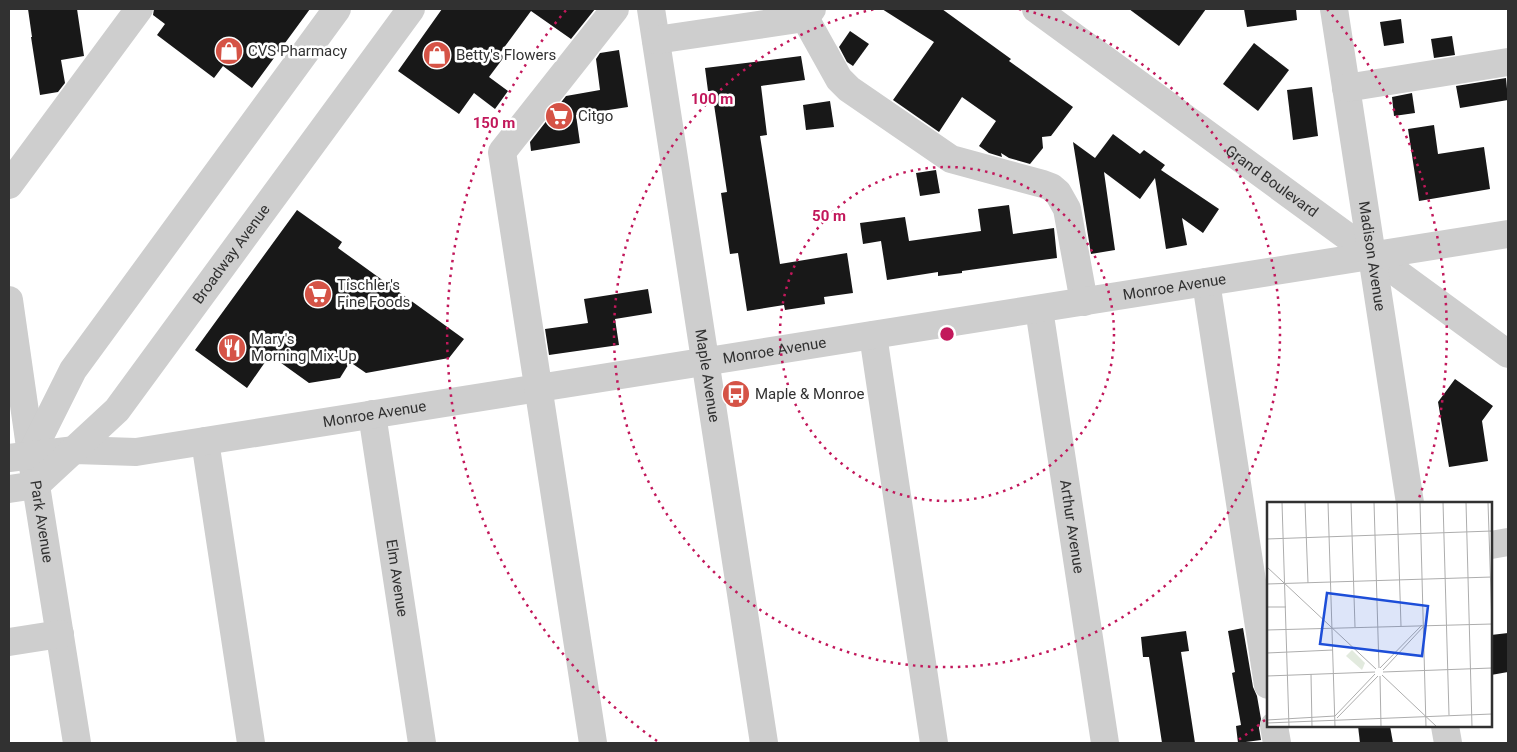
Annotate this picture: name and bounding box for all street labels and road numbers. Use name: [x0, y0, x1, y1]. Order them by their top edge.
street label: Grand Boulevard: [1222, 142, 1322, 221]
street label: Madison Avenue: [1355, 200, 1389, 312]
street label: Broadway Avenue: [189, 201, 274, 307]
street label: Monroe Avenue: [1122, 270, 1227, 304]
street label: Maple Avenue: [691, 328, 724, 424]
street label: Monroe Avenue: [722, 333, 827, 368]
street label: Monroe Avenue: [322, 397, 427, 431]
street label: Arthur Avenue: [1056, 478, 1088, 575]
street label: Park Avenue: [26, 479, 57, 564]
street label: Elm Avenue: [382, 538, 412, 618]

